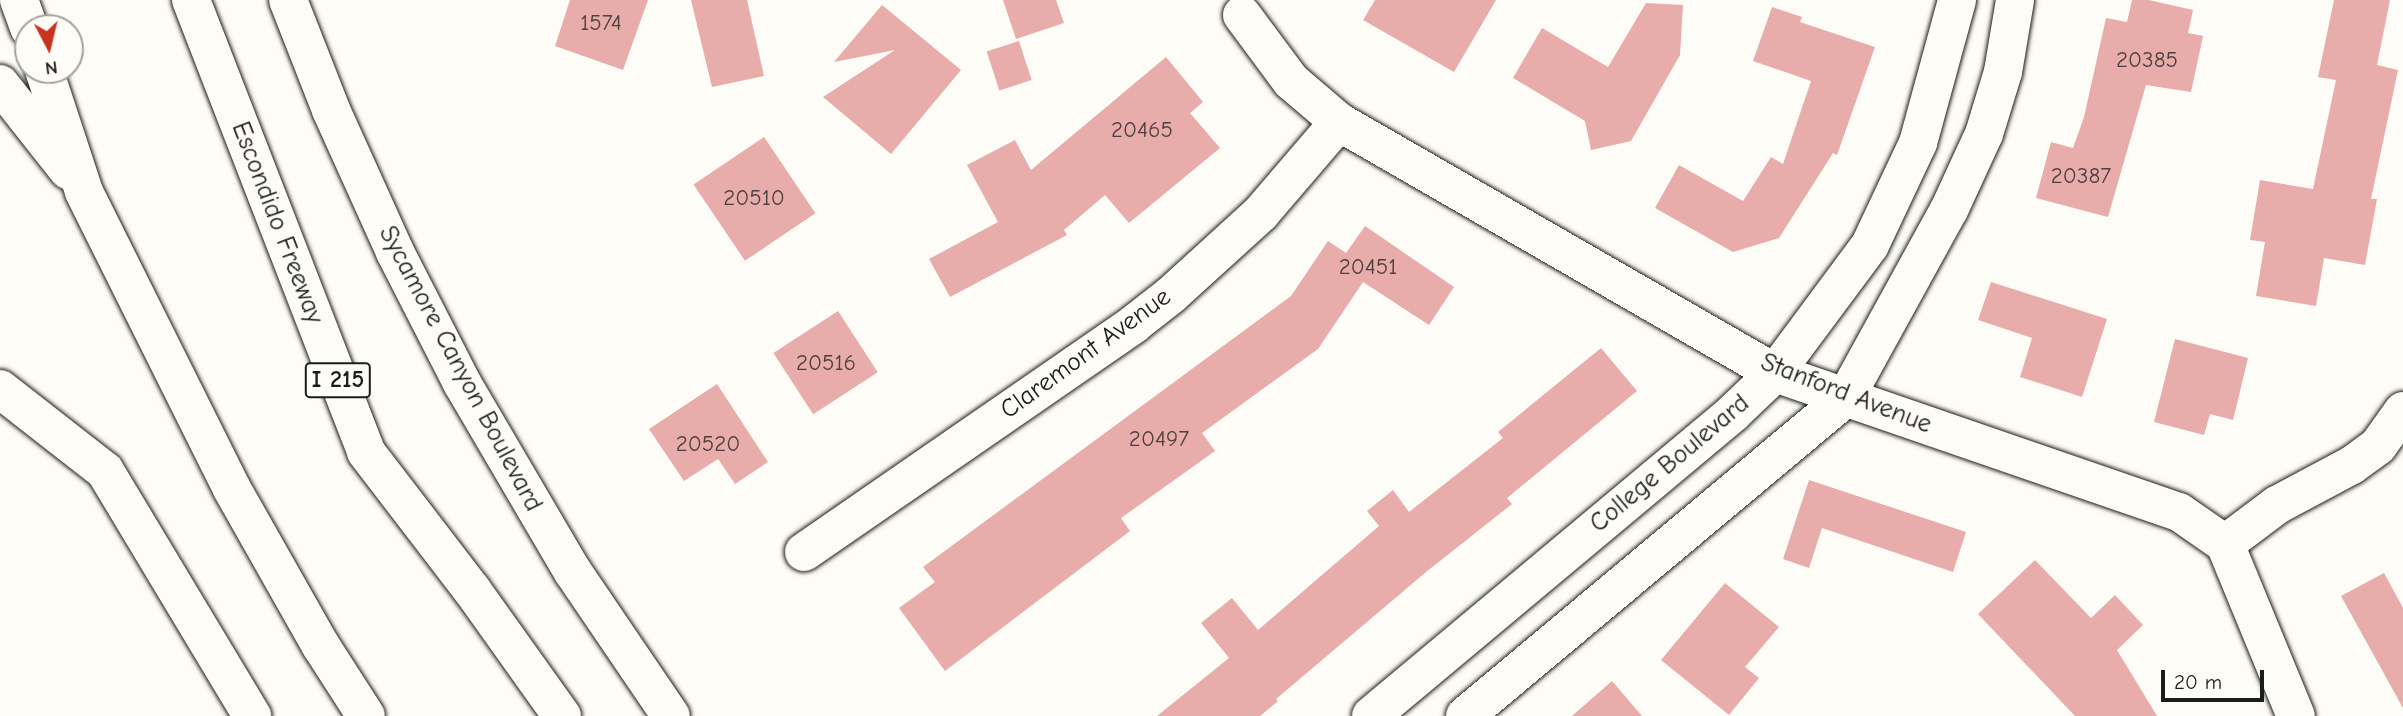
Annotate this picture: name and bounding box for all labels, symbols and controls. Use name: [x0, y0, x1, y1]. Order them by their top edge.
house number: 1574: [580, 9, 622, 37]
north arrow: [14, 14, 84, 84]
house number: 20385: [2116, 46, 2178, 74]
text: N: [44, 56, 59, 80]
house number: 20465: [1111, 116, 1173, 144]
street label: Escondido Freeway: [224, 118, 330, 328]
house number: 20387: [2051, 162, 2111, 190]
house number: 20510: [723, 184, 785, 212]
street label: Sycamore Canyon Boulevard: [371, 221, 549, 517]
house number: 20451: [1339, 253, 1397, 281]
street label: Claremont Avenue: [995, 282, 1177, 426]
street label: Stanford Avenue: [1756, 347, 1936, 441]
house number: 20516: [796, 349, 856, 377]
road number: I 215: [305, 360, 371, 400]
street label: College Boulevard: [1584, 388, 1756, 540]
house number: 20497: [1129, 425, 1189, 453]
house number: 20520: [676, 430, 740, 458]
scale bar: [2165, 656, 2268, 700]
text: 20 m: [2174, 670, 2222, 694]

